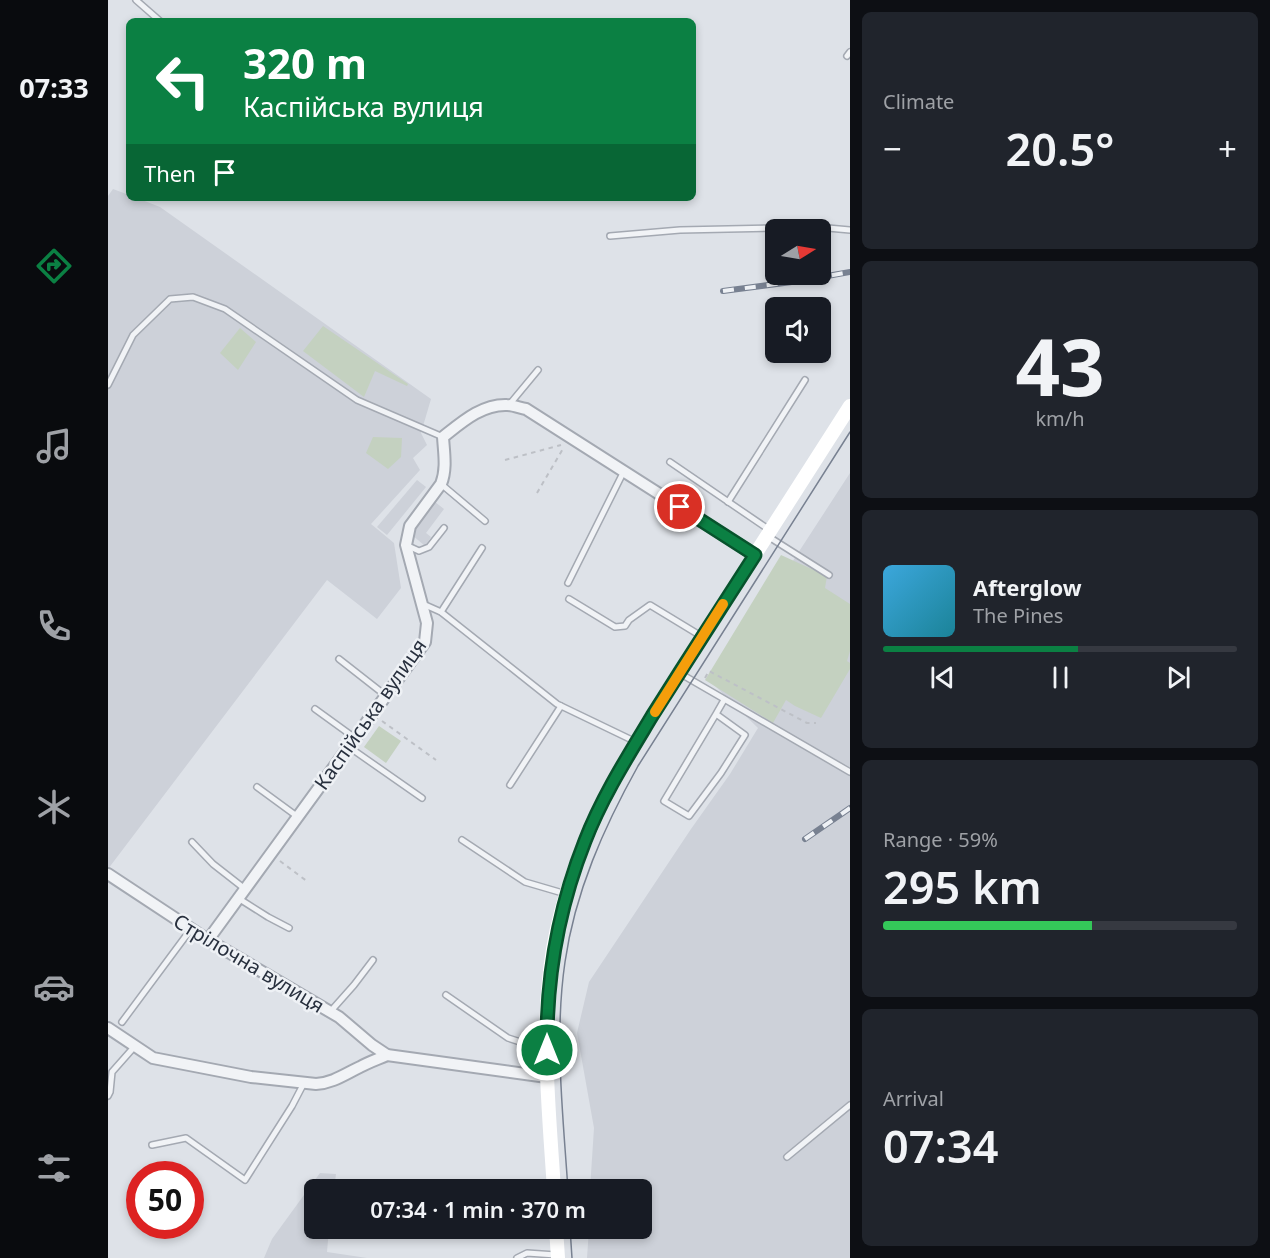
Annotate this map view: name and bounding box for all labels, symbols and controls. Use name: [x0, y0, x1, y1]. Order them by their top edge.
text: 320 m: [243, 34, 367, 91]
icon: left: [144, 42, 222, 120]
text: 07:33: [19, 69, 89, 106]
text: Каспійська вулиця: [243, 88, 484, 125]
text: Climate: [883, 88, 954, 115]
text: 20.5°: [1006, 118, 1114, 179]
text: −: [883, 126, 902, 171]
text: +: [1218, 126, 1237, 171]
icon: arrive: [208, 156, 241, 189]
text: Then: [144, 158, 196, 188]
north arrow: [765, 219, 831, 285]
map controls: [765, 219, 831, 363]
icon: directions: [33, 245, 75, 287]
button: sound: [765, 297, 831, 363]
text: 43: [1015, 313, 1105, 419]
text: km/h: [1035, 405, 1085, 432]
icon: music: [33, 425, 75, 467]
pin: [654, 481, 705, 532]
icon: arrive: [663, 490, 696, 523]
text: Afterglow: [973, 572, 1082, 602]
text: The Pines: [973, 602, 1063, 629]
icon: phone: [33, 605, 75, 647]
street label: Каспійська вулиця: [308, 633, 432, 795]
icon: previous: [926, 661, 959, 694]
icon: pause: [1044, 661, 1077, 694]
icon: next: [1162, 661, 1195, 694]
icon: climate: [33, 786, 75, 828]
text: Range · 59%: [883, 826, 998, 853]
text: 295 km: [883, 856, 1042, 917]
street label: Стрілочна вулиця: [169, 907, 329, 1019]
icon: car: [33, 966, 75, 1008]
position arrow: [515, 1018, 579, 1082]
text: Arrival: [883, 1085, 944, 1112]
text: 07:34: [883, 1115, 998, 1176]
icon: filters: [33, 1147, 75, 1189]
speed limit sign: 50: [126, 1161, 204, 1239]
text: 07:34 · 1 min · 370 m: [370, 1194, 586, 1224]

